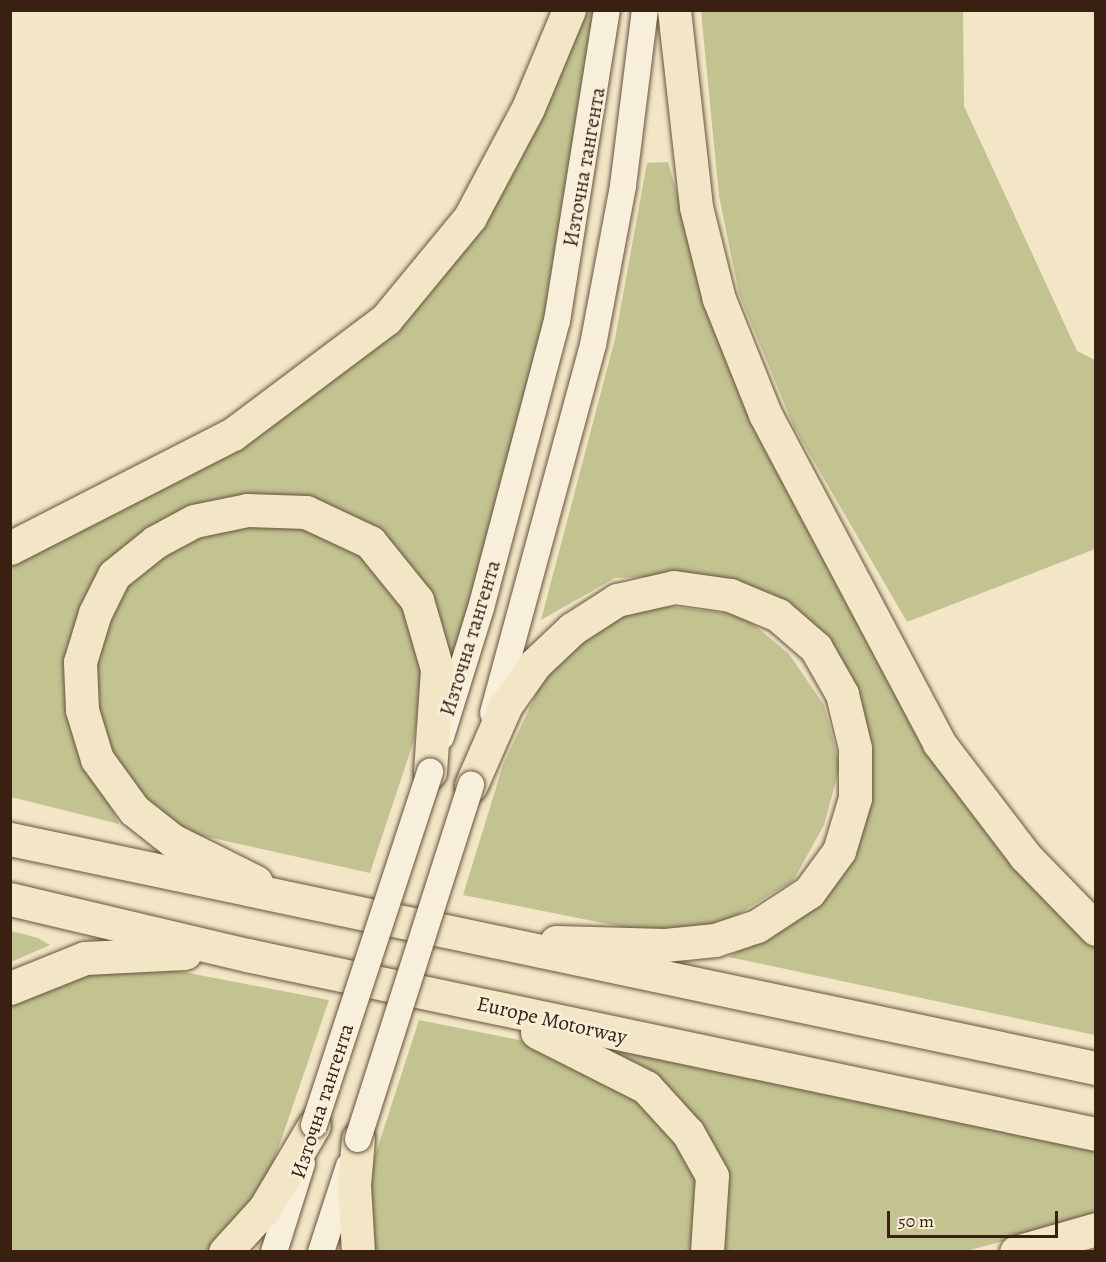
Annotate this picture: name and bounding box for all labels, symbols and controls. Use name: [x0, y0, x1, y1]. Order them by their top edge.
street label: Източна тангента: [558, 85, 610, 249]
street label: Източна тангента: [434, 557, 506, 719]
street label: Europe Motorway: [475, 991, 629, 1049]
street label: Източна тангента: [285, 1020, 359, 1182]
scale bar: [890, 1199, 1061, 1237]
text: 50 m: [898, 1209, 934, 1233]

